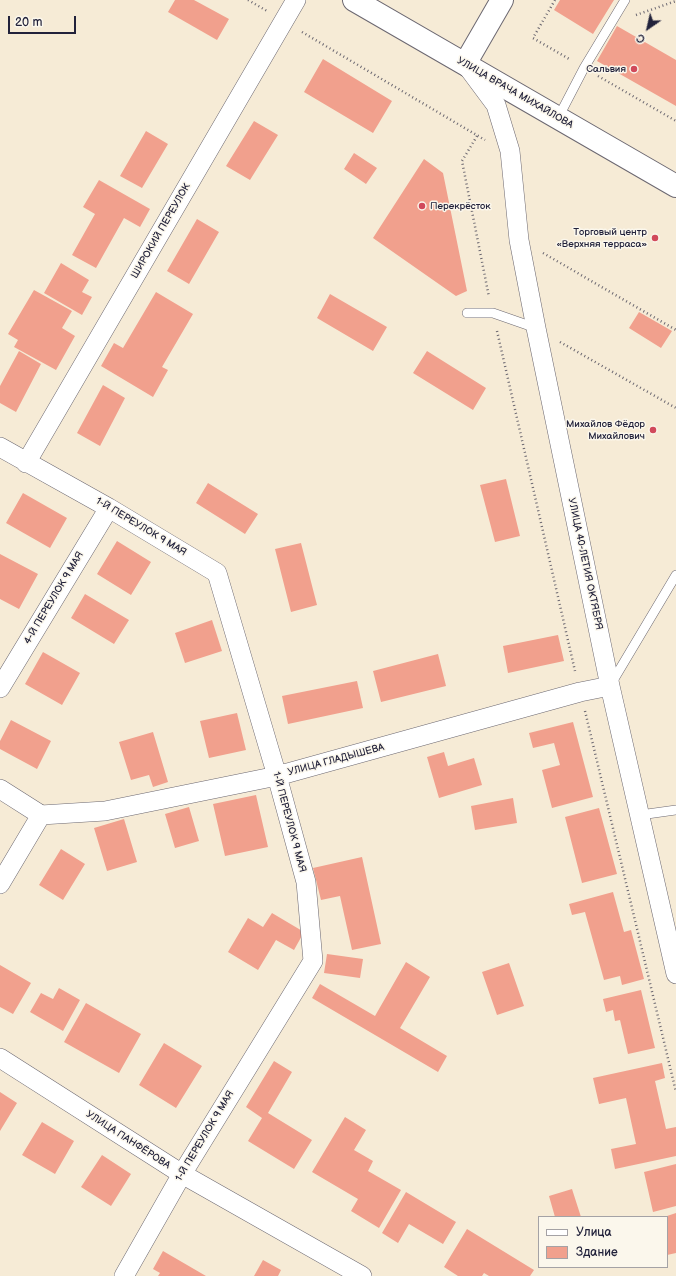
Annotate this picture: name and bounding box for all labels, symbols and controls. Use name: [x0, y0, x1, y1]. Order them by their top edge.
scale bar: [10, 8, 78, 34]
north arrow: [628, 8, 668, 48]
text: 20 m: [15, 15, 42, 30]
text: С: [634, 31, 648, 46]
street label: УЛИЦА ВРАЧА МИХАЙЛОВА: [455, 55, 575, 131]
place label: Сальвия: [586, 63, 626, 75]
marker: Сальвия: [629, 64, 639, 74]
street label: ШИРОКИЙ ПЕРЕУЛОК: [129, 181, 193, 281]
place label: Перекрёсток: [430, 200, 491, 212]
marker: Перекрёсток: [417, 201, 427, 211]
place label: Торговый центр «Верхняя терраса»: [557, 226, 647, 250]
marker: Торговый центр «Верхняя терраса»: [650, 233, 660, 243]
place label: Михайлов Фёдор Михайлович: [566, 418, 645, 442]
marker: Михайлов Фёдор Михайлович: [648, 425, 658, 435]
street label: 1-Й ПЕРЕУЛОК 9 МАЯ: [94, 495, 188, 559]
street label: УЛИЦА 40-ЛЕТИЯ ОКТЯБРЯ: [565, 497, 605, 631]
street label: 4-Й ПЕРЕУЛОК 9 МАЯ: [22, 550, 86, 646]
street label: УЛИЦА ГЛАДЫШЕВА: [286, 741, 386, 779]
street label: 1-Й ПЕРЕУЛОК 9 МАЯ: [270, 770, 308, 874]
street label: 1-Й ПЕРЕУЛОК 9 МАЯ: [173, 1089, 237, 1183]
street label: УЛИЦА ПАНФЁРОВА: [84, 1108, 172, 1172]
legend: [538, 1216, 668, 1268]
text: Улица: [576, 1225, 612, 1240]
text: Здание: [576, 1245, 618, 1260]

